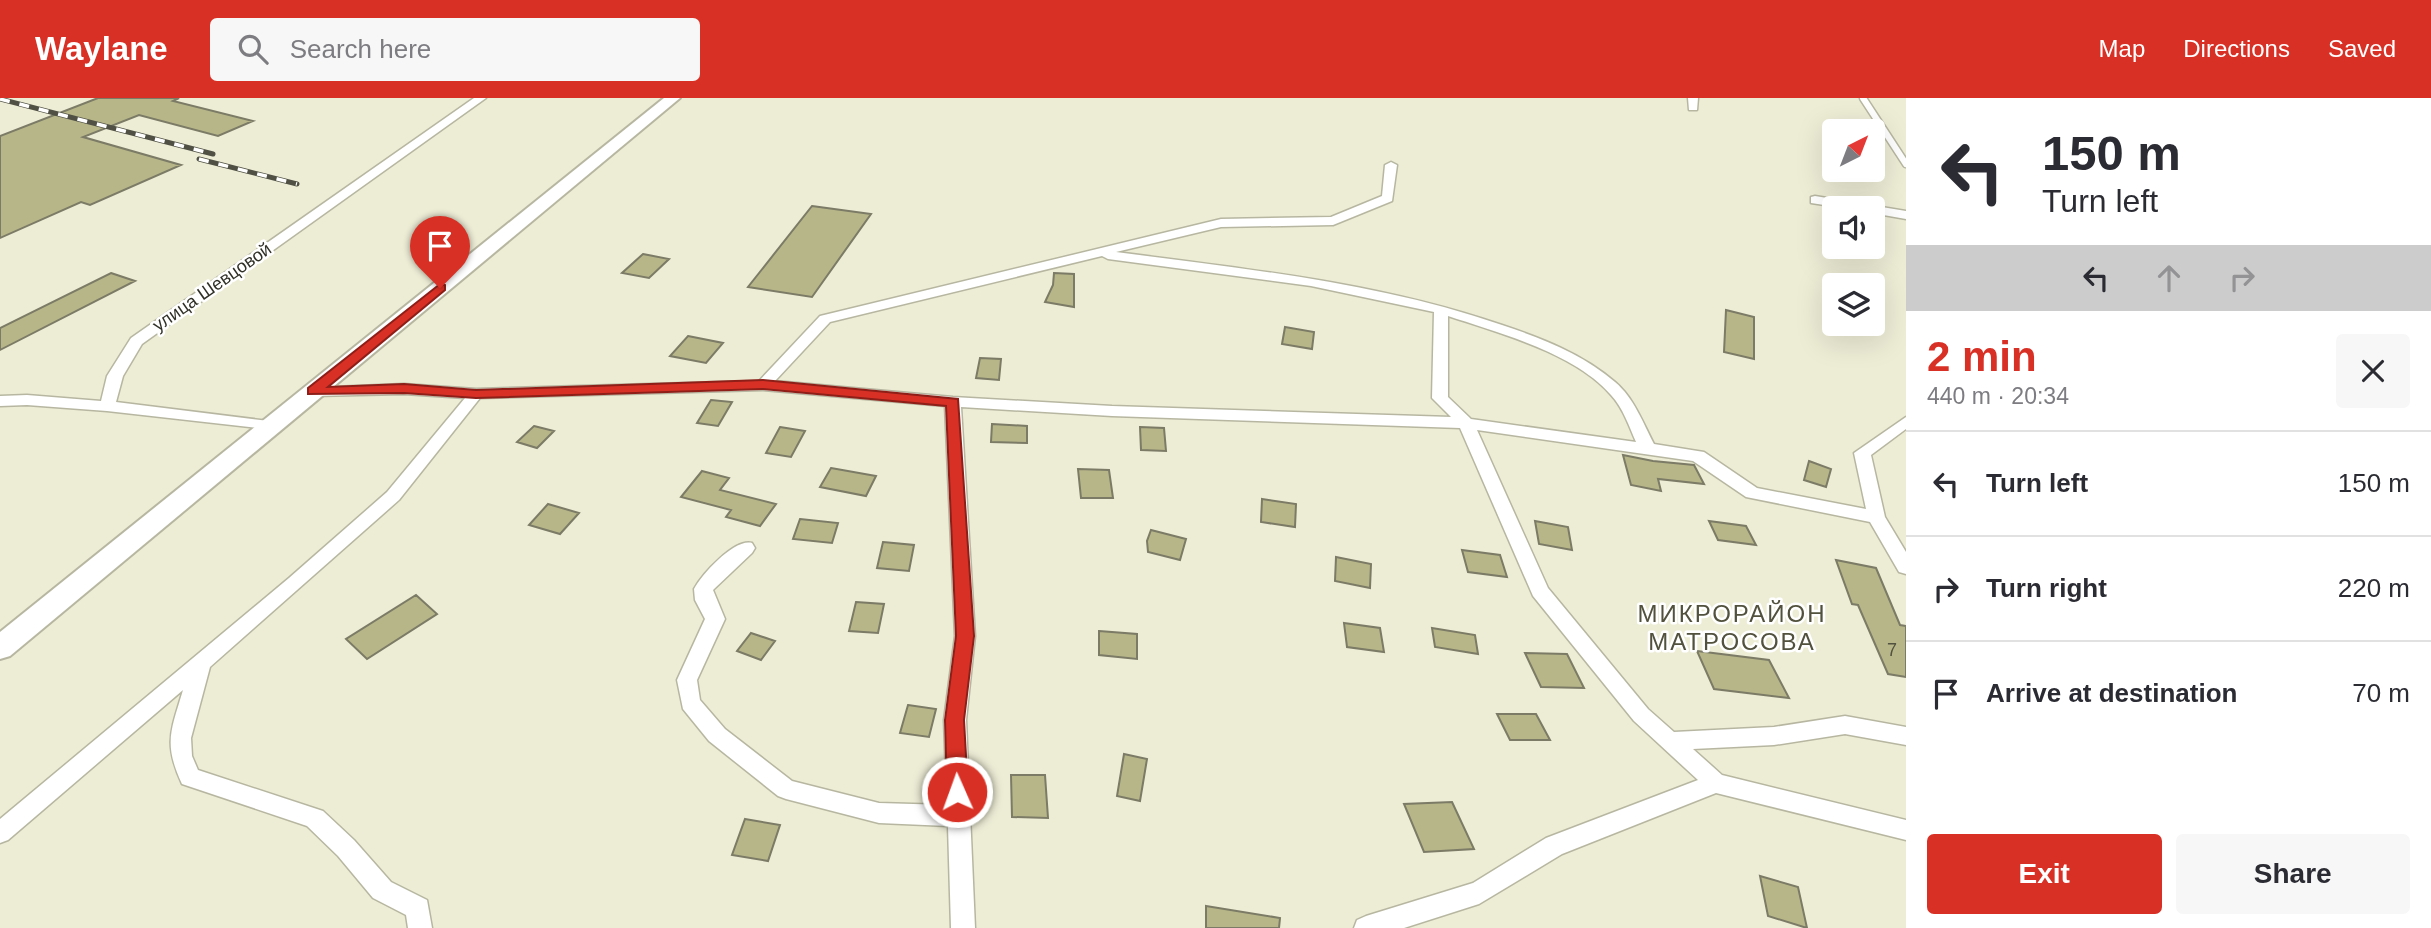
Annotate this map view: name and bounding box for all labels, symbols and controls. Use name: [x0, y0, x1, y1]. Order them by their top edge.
search box: [210, 18, 700, 81]
text: Waylane: [35, 30, 168, 67]
icon: search: [234, 30, 272, 68]
text: Search here: [290, 34, 431, 64]
text: Map: [2099, 35, 2145, 62]
text: Directions: [2183, 35, 2290, 62]
text: Saved: [2328, 35, 2396, 62]
north arrow: [1822, 119, 1885, 182]
map controls: [1822, 119, 1885, 336]
icon: left: [1927, 126, 2018, 217]
text: 150 m: [2042, 126, 2181, 180]
text: Turn left: [2042, 183, 2158, 219]
button: sound: [1822, 196, 1885, 259]
pin: [410, 216, 470, 288]
icon: arrive: [421, 227, 459, 265]
street label: улица Шевцовой: [149, 239, 275, 335]
icon: left: [2077, 259, 2115, 297]
icon: ahead: [2150, 259, 2188, 297]
icon: right: [2223, 259, 2261, 297]
button: layers: [1822, 273, 1885, 336]
text: 2 min: [1927, 333, 2037, 380]
button: close: [2336, 334, 2410, 408]
text: 440 m · 20:34: [1927, 383, 2069, 409]
icon: left: [1927, 465, 1965, 503]
text: Turn left: [1986, 468, 2088, 498]
text: 150 m: [2338, 468, 2410, 498]
icon: right: [1927, 570, 1965, 608]
text: Turn right: [1986, 573, 2107, 603]
text: 220 m: [2338, 573, 2410, 603]
district label: МИКРОРАЙОН МАТРОСОВА: [1637, 600, 1827, 655]
house number: 7: [1887, 640, 1897, 660]
icon: arrive: [1927, 675, 1965, 713]
text: Arrive at destination: [1986, 678, 2237, 708]
text: 70 m: [2352, 678, 2410, 708]
position arrow: [920, 755, 994, 829]
button: Exit: [1927, 834, 2162, 914]
button: Share: [2176, 834, 2410, 914]

